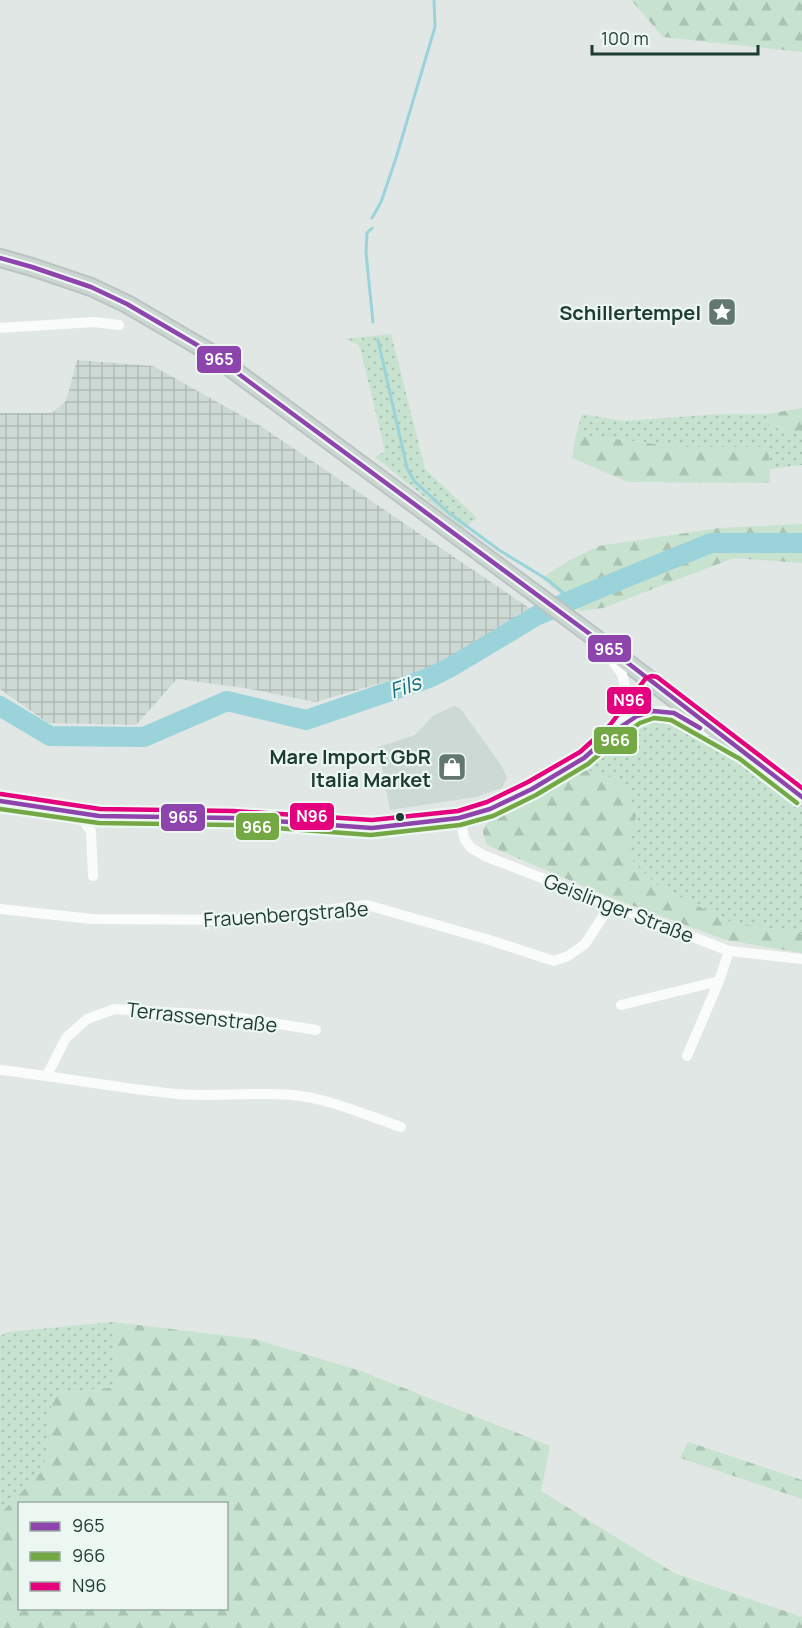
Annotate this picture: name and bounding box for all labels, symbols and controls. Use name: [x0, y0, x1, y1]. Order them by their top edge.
scale bar: [592, 18, 758, 56]
text: 100 m: [601, 26, 649, 50]
place icon: Schillertempel: [706, 296, 738, 328]
place label: Schillertempel: [559, 299, 701, 326]
line badge: 965: [196, 345, 242, 374]
text: 965: [204, 348, 234, 370]
line badge: 965: [587, 634, 632, 663]
text: 965: [594, 638, 624, 660]
water label: Fils: [386, 667, 426, 704]
line badge: N96: [606, 686, 652, 715]
text: N96: [613, 689, 645, 711]
line badge: 966: [593, 726, 638, 755]
text: 966: [600, 729, 630, 751]
place label: Mare Import GbR Italia Market: [269, 743, 431, 793]
shop icon: Mare Import GbR Italia Market: [436, 751, 468, 783]
line badge: N96: [289, 802, 335, 831]
line badge: 965: [160, 803, 206, 832]
text: N96: [296, 805, 328, 827]
text: 965: [168, 806, 198, 828]
unlabelled marker: [394, 811, 406, 823]
line badge: 966: [235, 812, 280, 841]
text: 966: [242, 816, 272, 838]
street label: Geislinger Straße: [540, 867, 698, 949]
street label: Frauenbergstraße: [203, 895, 369, 933]
street label: Terrassenstraße: [125, 996, 279, 1038]
legend: [18, 1502, 228, 1610]
text: 965: [72, 1513, 105, 1537]
text: 966: [72, 1543, 106, 1567]
text: N96: [72, 1573, 107, 1597]

